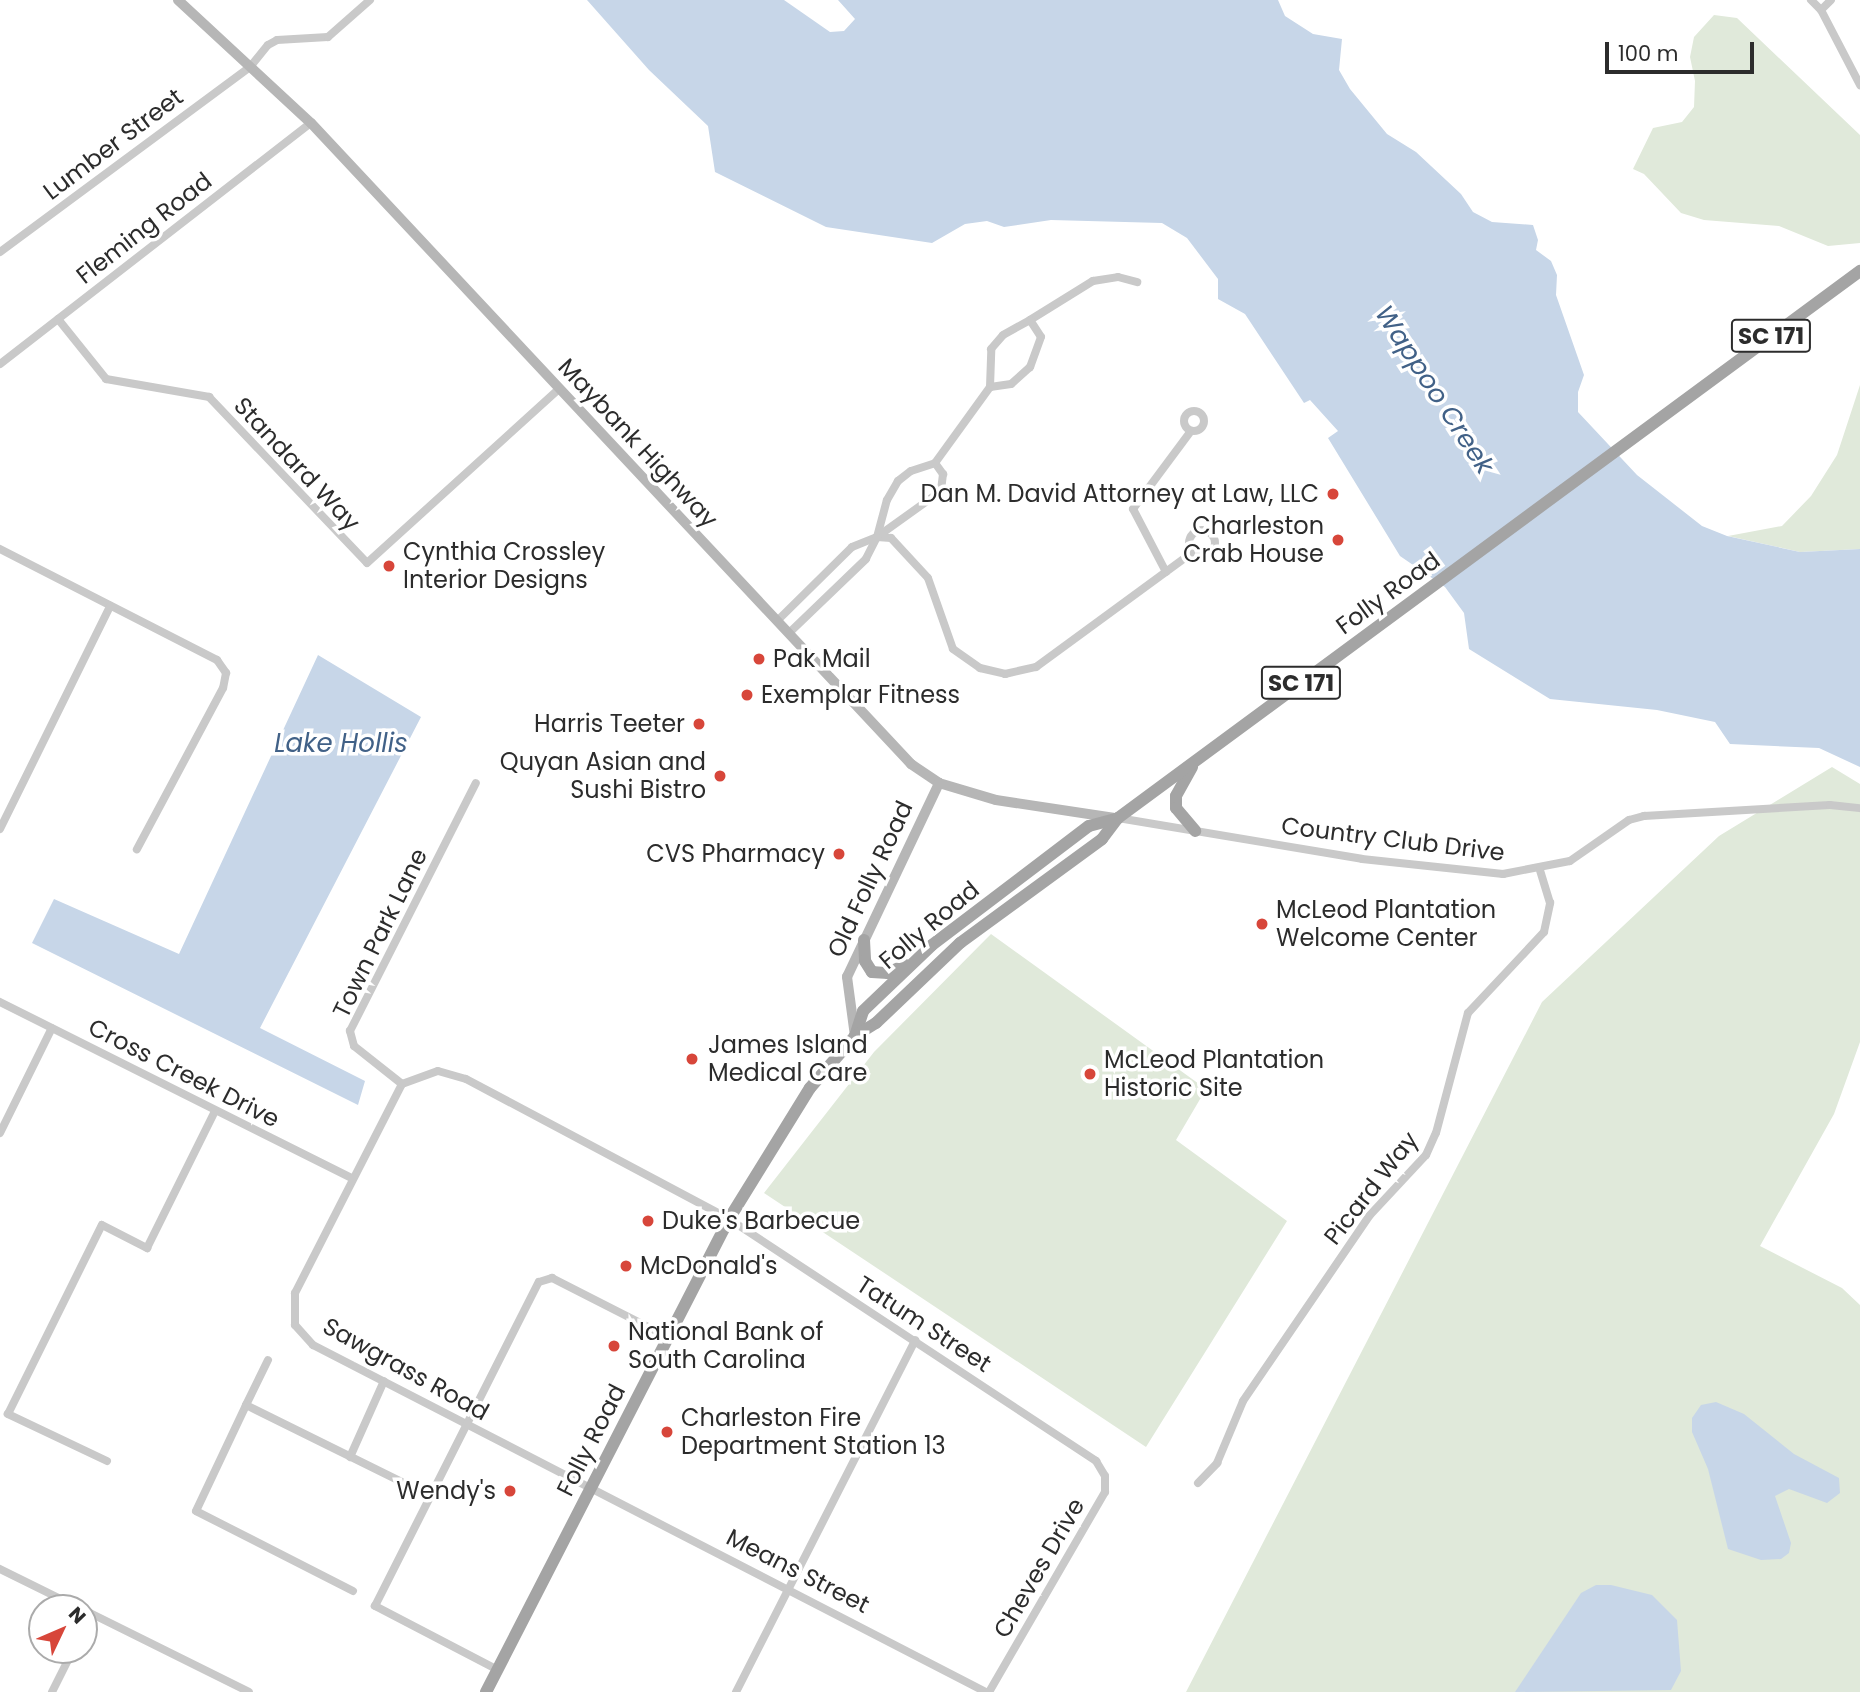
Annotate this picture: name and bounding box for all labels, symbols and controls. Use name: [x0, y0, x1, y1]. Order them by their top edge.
scale bar: [1608, 28, 1757, 72]
text: 100 m: [1618, 39, 1678, 68]
street label: Lumber Street: [38, 82, 188, 206]
street label: Fleming Road: [71, 166, 217, 290]
water label: Wappoo Creek: [1368, 300, 1500, 480]
road number: SC 171: [1731, 316, 1811, 356]
street label: Maybank Highway: [552, 353, 724, 533]
street label: Standard Way: [228, 391, 366, 537]
place label: Dan M. David Attorney at Law, LLC: [921, 480, 1319, 508]
marker: Dan M. David Attorney at Law, LLC: [1325, 486, 1341, 502]
place label: Charleston Crab House: [1183, 512, 1324, 568]
marker: Charleston Crab House: [1330, 532, 1346, 548]
place label: Cynthia Crossley Interior Designs: [403, 538, 605, 594]
street label: Folly Road: [1330, 546, 1446, 640]
marker: Cynthia Crossley Interior Designs: [381, 558, 397, 574]
place label: Pak Mail: [773, 645, 871, 673]
marker: Pak Mail: [751, 651, 767, 667]
road number: SC 171: [1261, 664, 1341, 702]
place label: Exemplar Fitness: [761, 681, 960, 709]
marker: Exemplar Fitness: [739, 687, 755, 703]
place label: Harris Teeter: [534, 710, 685, 738]
marker: Harris Teeter: [691, 716, 707, 732]
water label: Lake Hollis: [274, 728, 408, 760]
place label: Quyan Asian and Sushi Bistro: [500, 748, 706, 804]
marker: Quyan Asian and Sushi Bistro: [712, 768, 728, 784]
street label: Old Folly Road: [821, 796, 919, 962]
street label: Country Club Drive: [1280, 811, 1506, 867]
place label: CVS Pharmacy: [646, 840, 825, 868]
street label: Town Park Lane: [327, 844, 433, 1022]
marker: CVS Pharmacy: [831, 846, 847, 862]
street label: Folly Road: [873, 875, 985, 975]
place label: McLeod Plantation Welcome Center: [1276, 896, 1496, 952]
marker: McLeod Plantation Welcome Center: [1254, 916, 1270, 932]
street label: Cross Creek Drive: [84, 1012, 284, 1134]
place label: James Island Medical Care: [708, 1031, 868, 1087]
place label: McLeod Plantation Historic Site: [1104, 1046, 1324, 1102]
marker: James Island Medical Care: [682, 1049, 702, 1069]
marker: McLeod Plantation Historic Site: [1082, 1066, 1098, 1082]
street label: Picard Way: [1318, 1126, 1424, 1250]
place label: Duke's Barbecue: [662, 1207, 860, 1235]
marker: Duke's Barbecue: [640, 1213, 656, 1229]
place label: McDonald's: [640, 1252, 778, 1280]
marker: McDonald's: [618, 1258, 634, 1274]
street label: Tatum Street: [851, 1270, 997, 1378]
street label: Sawgrass Road: [318, 1311, 494, 1427]
place label: National Bank of South Carolina: [628, 1318, 823, 1374]
marker: National Bank of South Carolina: [606, 1338, 622, 1354]
street label: Folly Road: [551, 1379, 631, 1501]
place label: Charleston Fire Department Station 13: [681, 1404, 946, 1460]
marker: Charleston Fire Department Station 13: [659, 1424, 675, 1440]
place label: Wendy's: [396, 1477, 496, 1505]
marker: Wendy's: [502, 1483, 518, 1499]
street label: Cheves Drive: [987, 1493, 1091, 1643]
street label: Means Street: [722, 1523, 874, 1619]
north arrow: [28, 1594, 98, 1664]
text: N: [62, 1601, 92, 1630]

